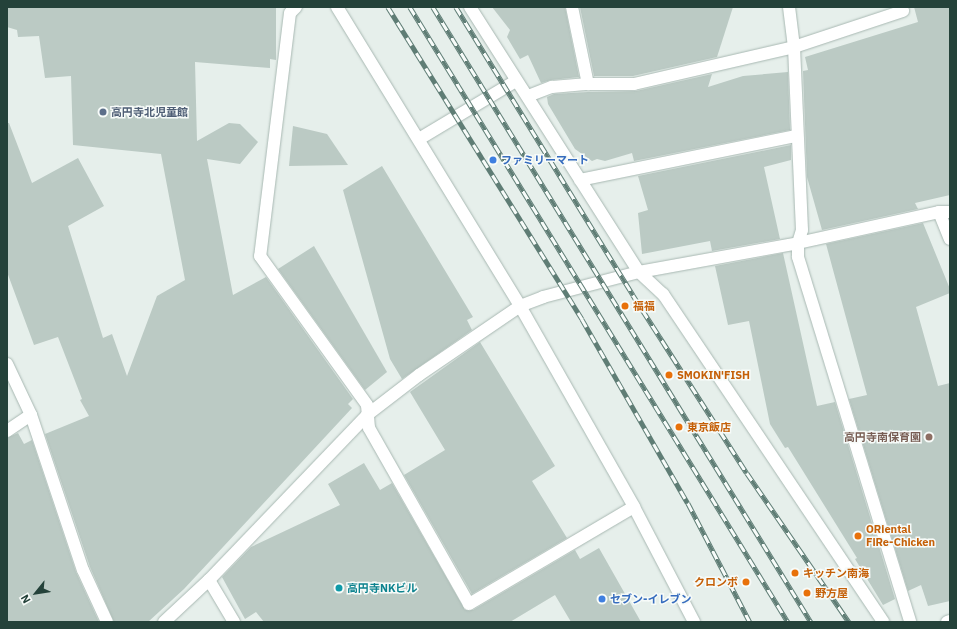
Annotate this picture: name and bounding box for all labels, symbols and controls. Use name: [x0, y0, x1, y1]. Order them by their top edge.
place label: 高円寺北児童館: [111, 105, 188, 119]
marker: 高円寺北児童館: [98, 107, 108, 117]
place label: ファミリーマート: [501, 153, 589, 167]
marker: ファミリーマート: [488, 155, 498, 165]
place label: 福福: [633, 299, 655, 313]
marker: 福福: [620, 301, 630, 311]
place label: SMOKIN'FISH: [677, 368, 750, 382]
marker: SMOKIN'FISH: [664, 370, 674, 380]
place label: 東京飯店: [687, 420, 731, 434]
marker: 東京飯店: [674, 422, 684, 432]
place label: 高円寺南保育園: [844, 430, 921, 444]
marker: 高円寺南保育園: [924, 432, 934, 442]
place label: ORiental FiRe-Chicken: [866, 523, 935, 549]
marker: ORiental FiRe-Chicken: [853, 531, 863, 541]
place label: キッチン南海: [803, 566, 869, 580]
marker: キッチン南海: [790, 568, 800, 578]
north arrow: [16, 573, 56, 613]
place label: クロンボ: [694, 575, 738, 589]
marker: クロンボ: [741, 577, 751, 587]
place label: 高円寺NKビル: [347, 581, 418, 595]
marker: 高円寺NKビル: [334, 583, 344, 593]
place label: 野方屋: [815, 586, 848, 600]
marker: 野方屋: [802, 588, 812, 598]
text: N: [18, 592, 34, 606]
place label: セブン-イレブン: [610, 592, 691, 606]
marker: セブン-イレブン: [597, 594, 607, 604]

